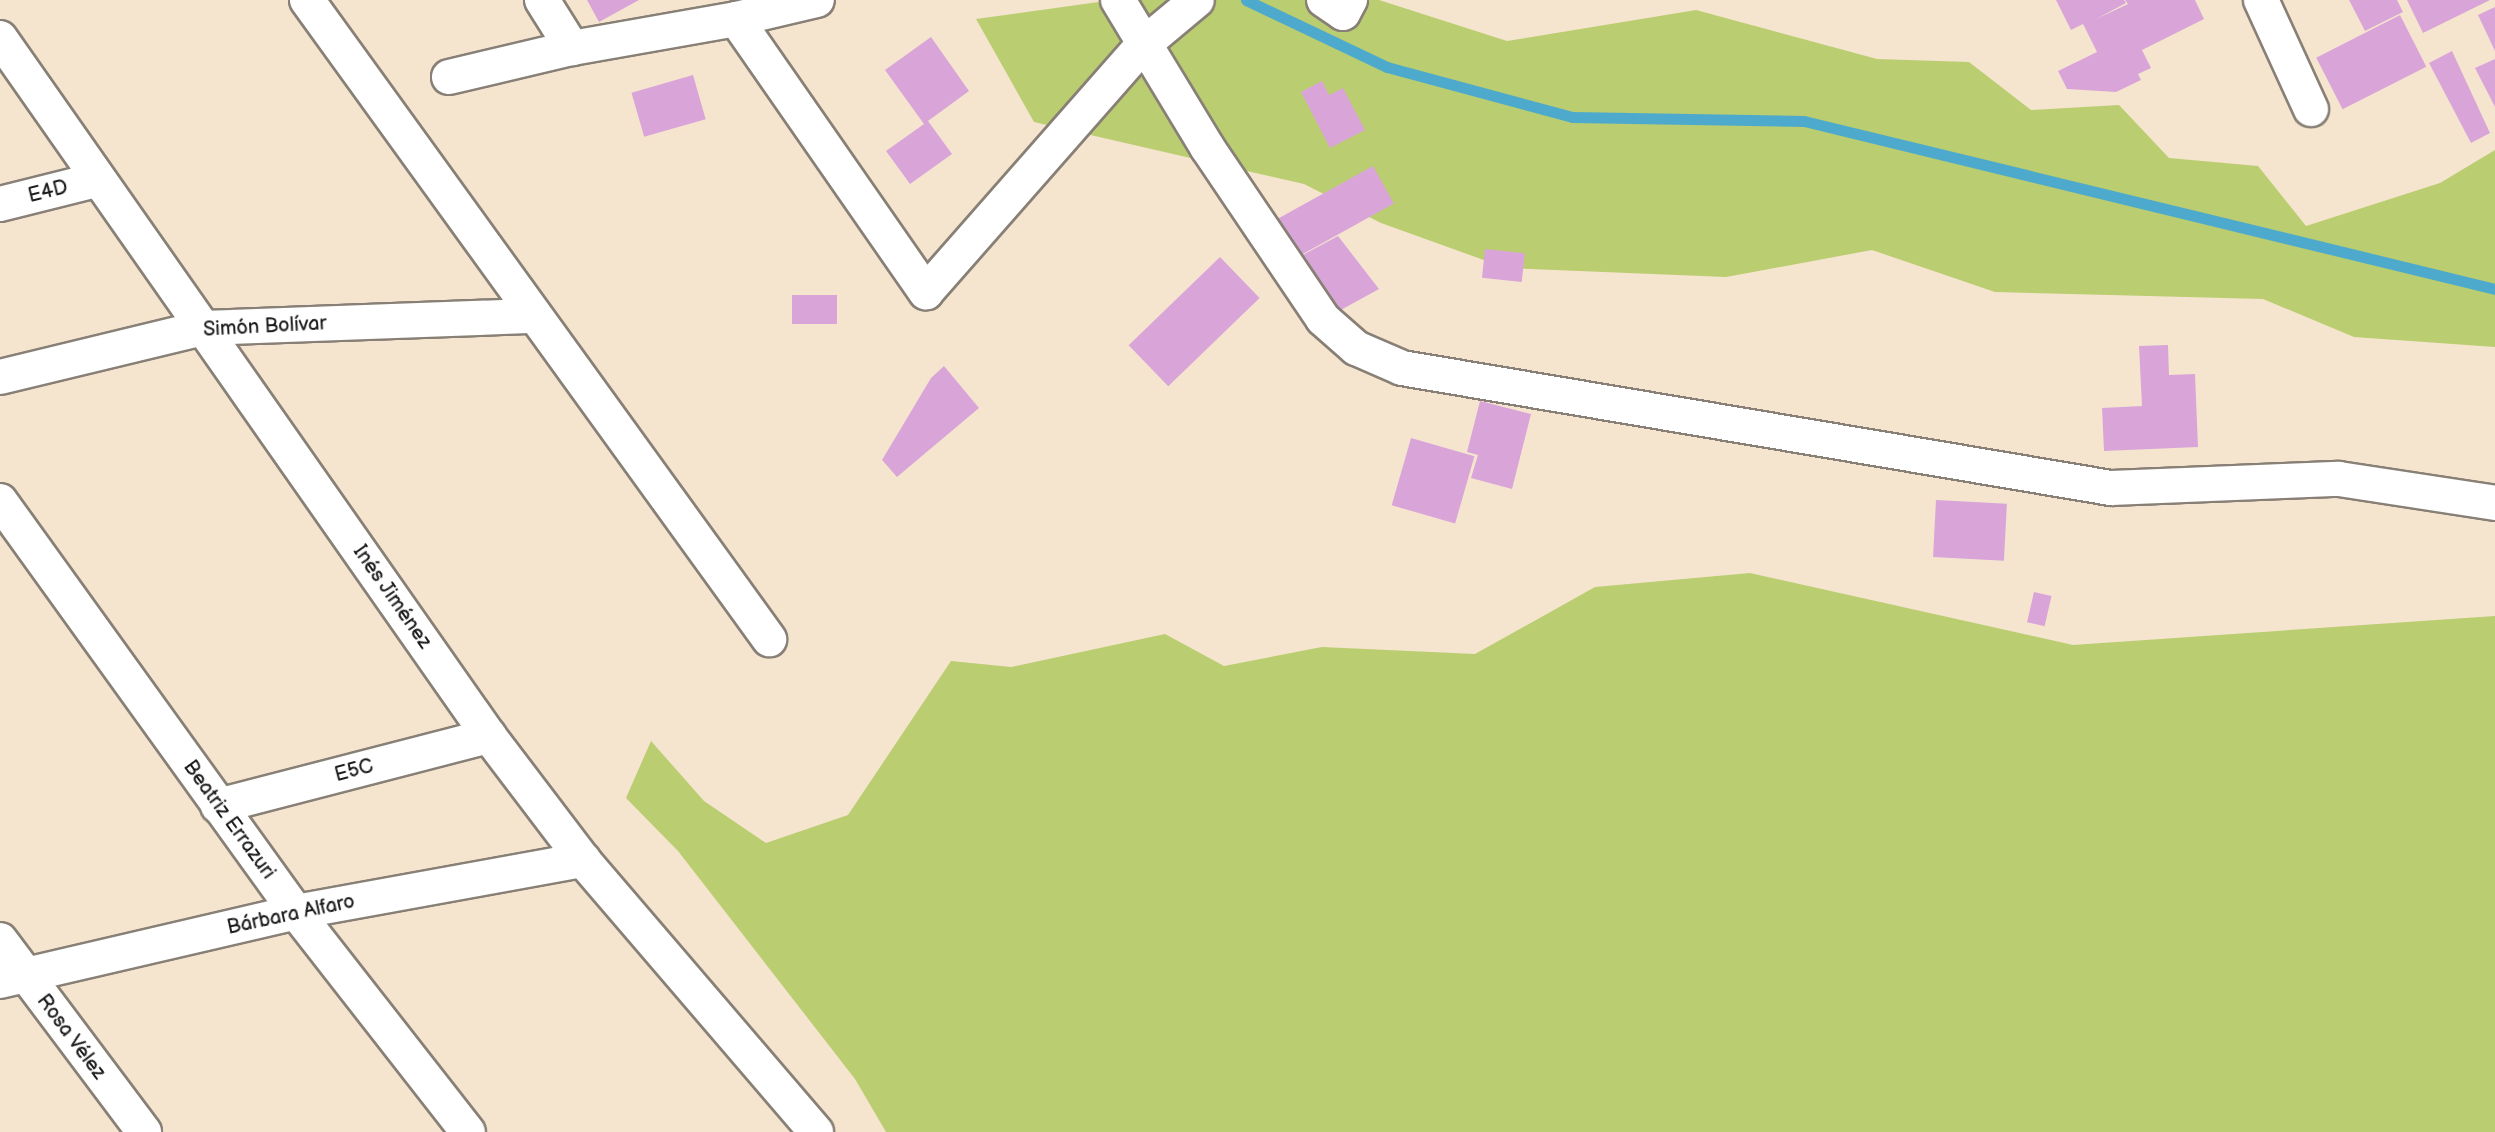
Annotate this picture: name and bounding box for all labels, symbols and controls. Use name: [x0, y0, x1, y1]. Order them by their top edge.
street label: E4D: [26, 176, 70, 208]
street label: Simón Bolívar: [203, 312, 327, 342]
street label: Inés Jiménez: [347, 540, 437, 654]
street label: E5C: [332, 754, 376, 788]
street label: Beatriz Errazuri: [178, 756, 280, 884]
street label: Bárbara Alfaro: [225, 890, 357, 940]
street label: Rosa Vélez: [31, 990, 111, 1084]

